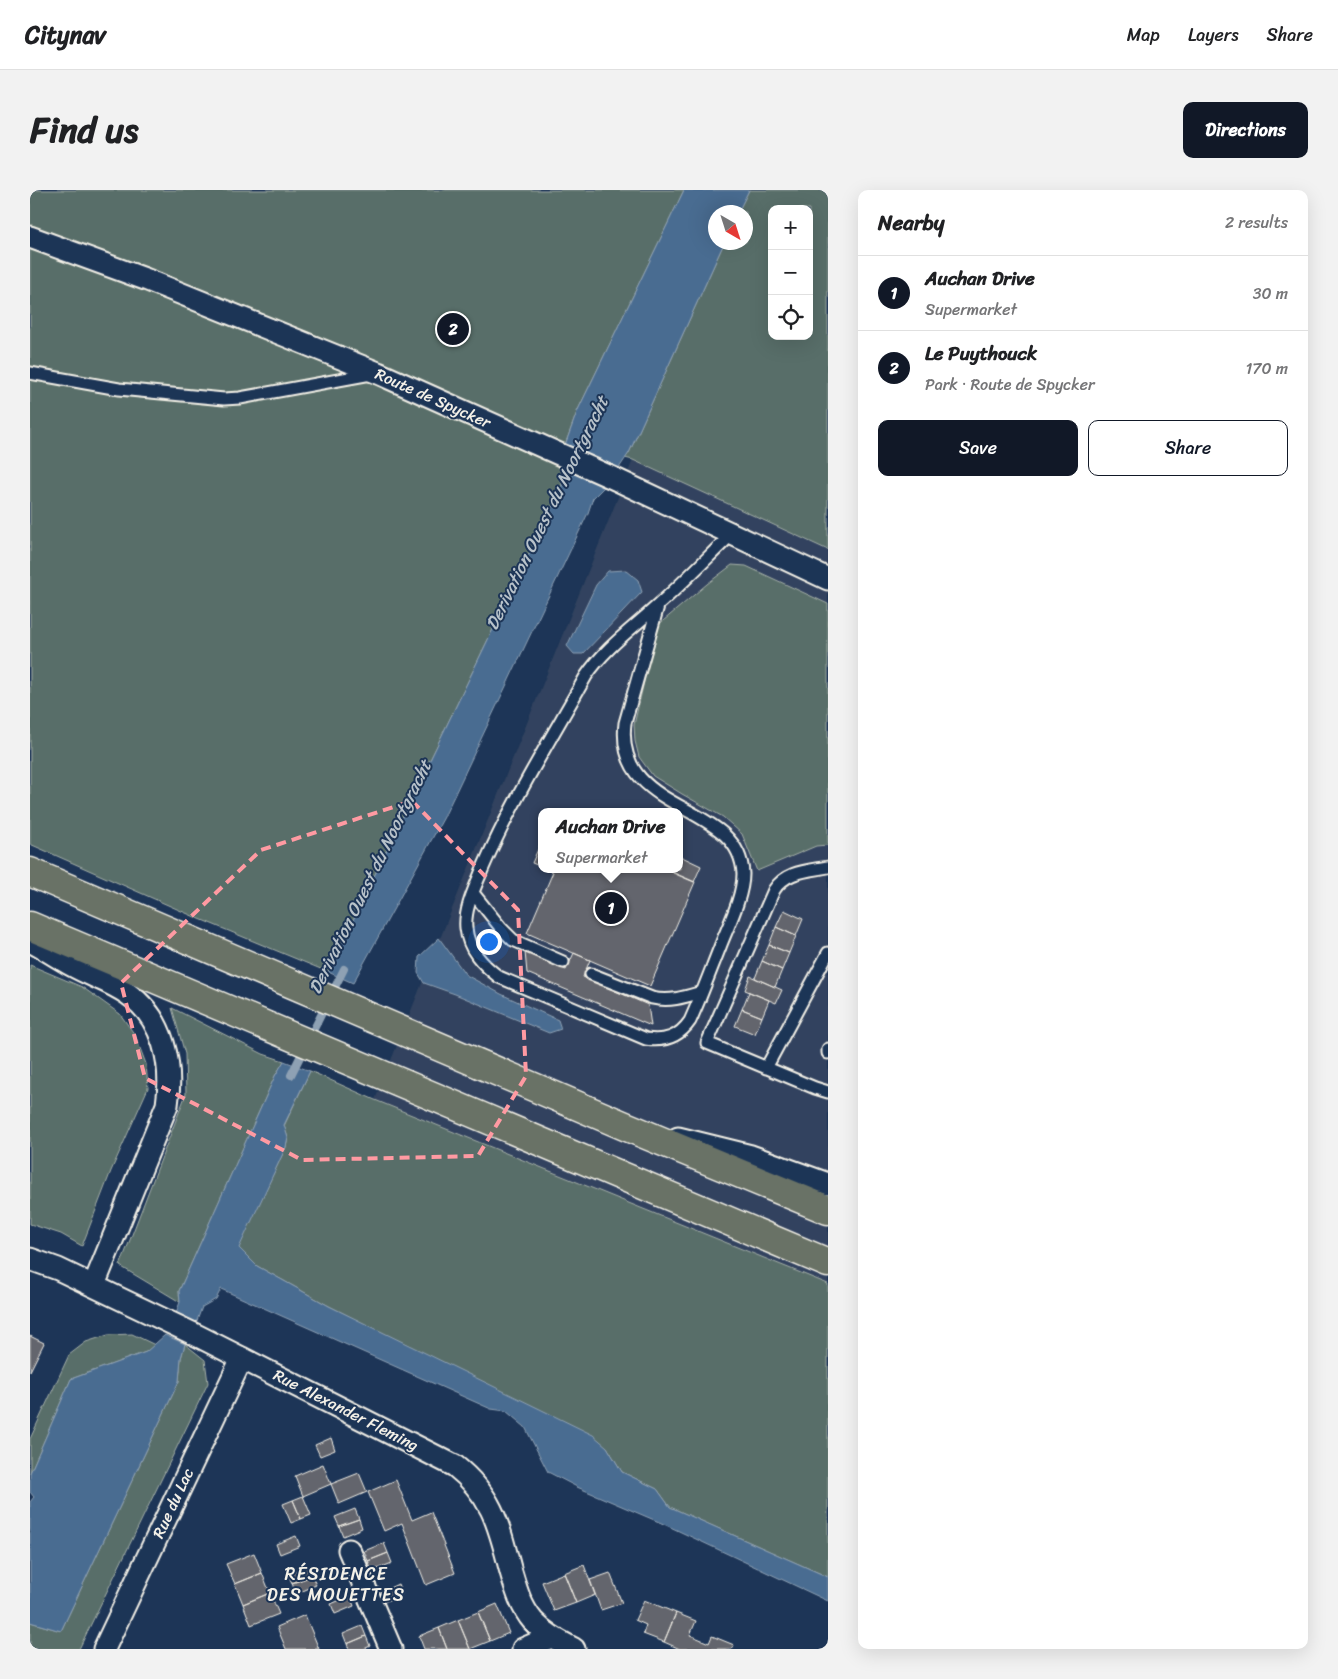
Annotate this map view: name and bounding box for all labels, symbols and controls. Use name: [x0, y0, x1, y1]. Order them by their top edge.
text: Citynav: [25, 14, 106, 56]
text: Map: [1127, 19, 1160, 51]
text: Layers: [1188, 19, 1239, 51]
text: Share: [1267, 19, 1313, 51]
text: Find us: [30, 99, 138, 161]
button: Directions: [1183, 102, 1308, 158]
text: Nearby: [878, 204, 944, 242]
north arrow: [708, 205, 753, 250]
map controls: [768, 205, 813, 340]
button: +: [768, 205, 813, 250]
text: 2 results: [1225, 208, 1288, 237]
button: −: [768, 250, 813, 295]
text: Auchan Drive: [925, 262, 1035, 295]
text: 1: [891, 279, 897, 308]
text: 30 m: [1253, 279, 1288, 308]
button: locate: [768, 295, 813, 340]
text: Supermarket: [925, 295, 1017, 324]
pin: 2: [437, 310, 469, 348]
text: Le Puythouck: [925, 337, 1037, 370]
text: 2: [889, 354, 899, 383]
text: 170 m: [1245, 354, 1288, 383]
street label: Route de Spycker: [370, 360, 497, 437]
text: Park · Route de Spycker: [925, 370, 1095, 399]
water label: Derivation Ouest du Noortgracht: [476, 389, 619, 636]
button: Save: [878, 420, 1078, 476]
button: Share: [1088, 420, 1288, 476]
water label: Derivation Ouest du Noortgracht: [299, 753, 442, 1000]
popup: [538, 808, 683, 873]
text: Auchan Drive: [556, 810, 665, 843]
text: Supermarket: [556, 843, 647, 872]
pin: 1: [595, 889, 627, 927]
your location: [476, 929, 502, 955]
street label: Rue Alexander Fleming: [268, 1361, 424, 1459]
street label: Rue du Lac: [144, 1463, 202, 1543]
district label: RÉSIDENCE DES MOUETTES: [267, 1558, 405, 1611]

